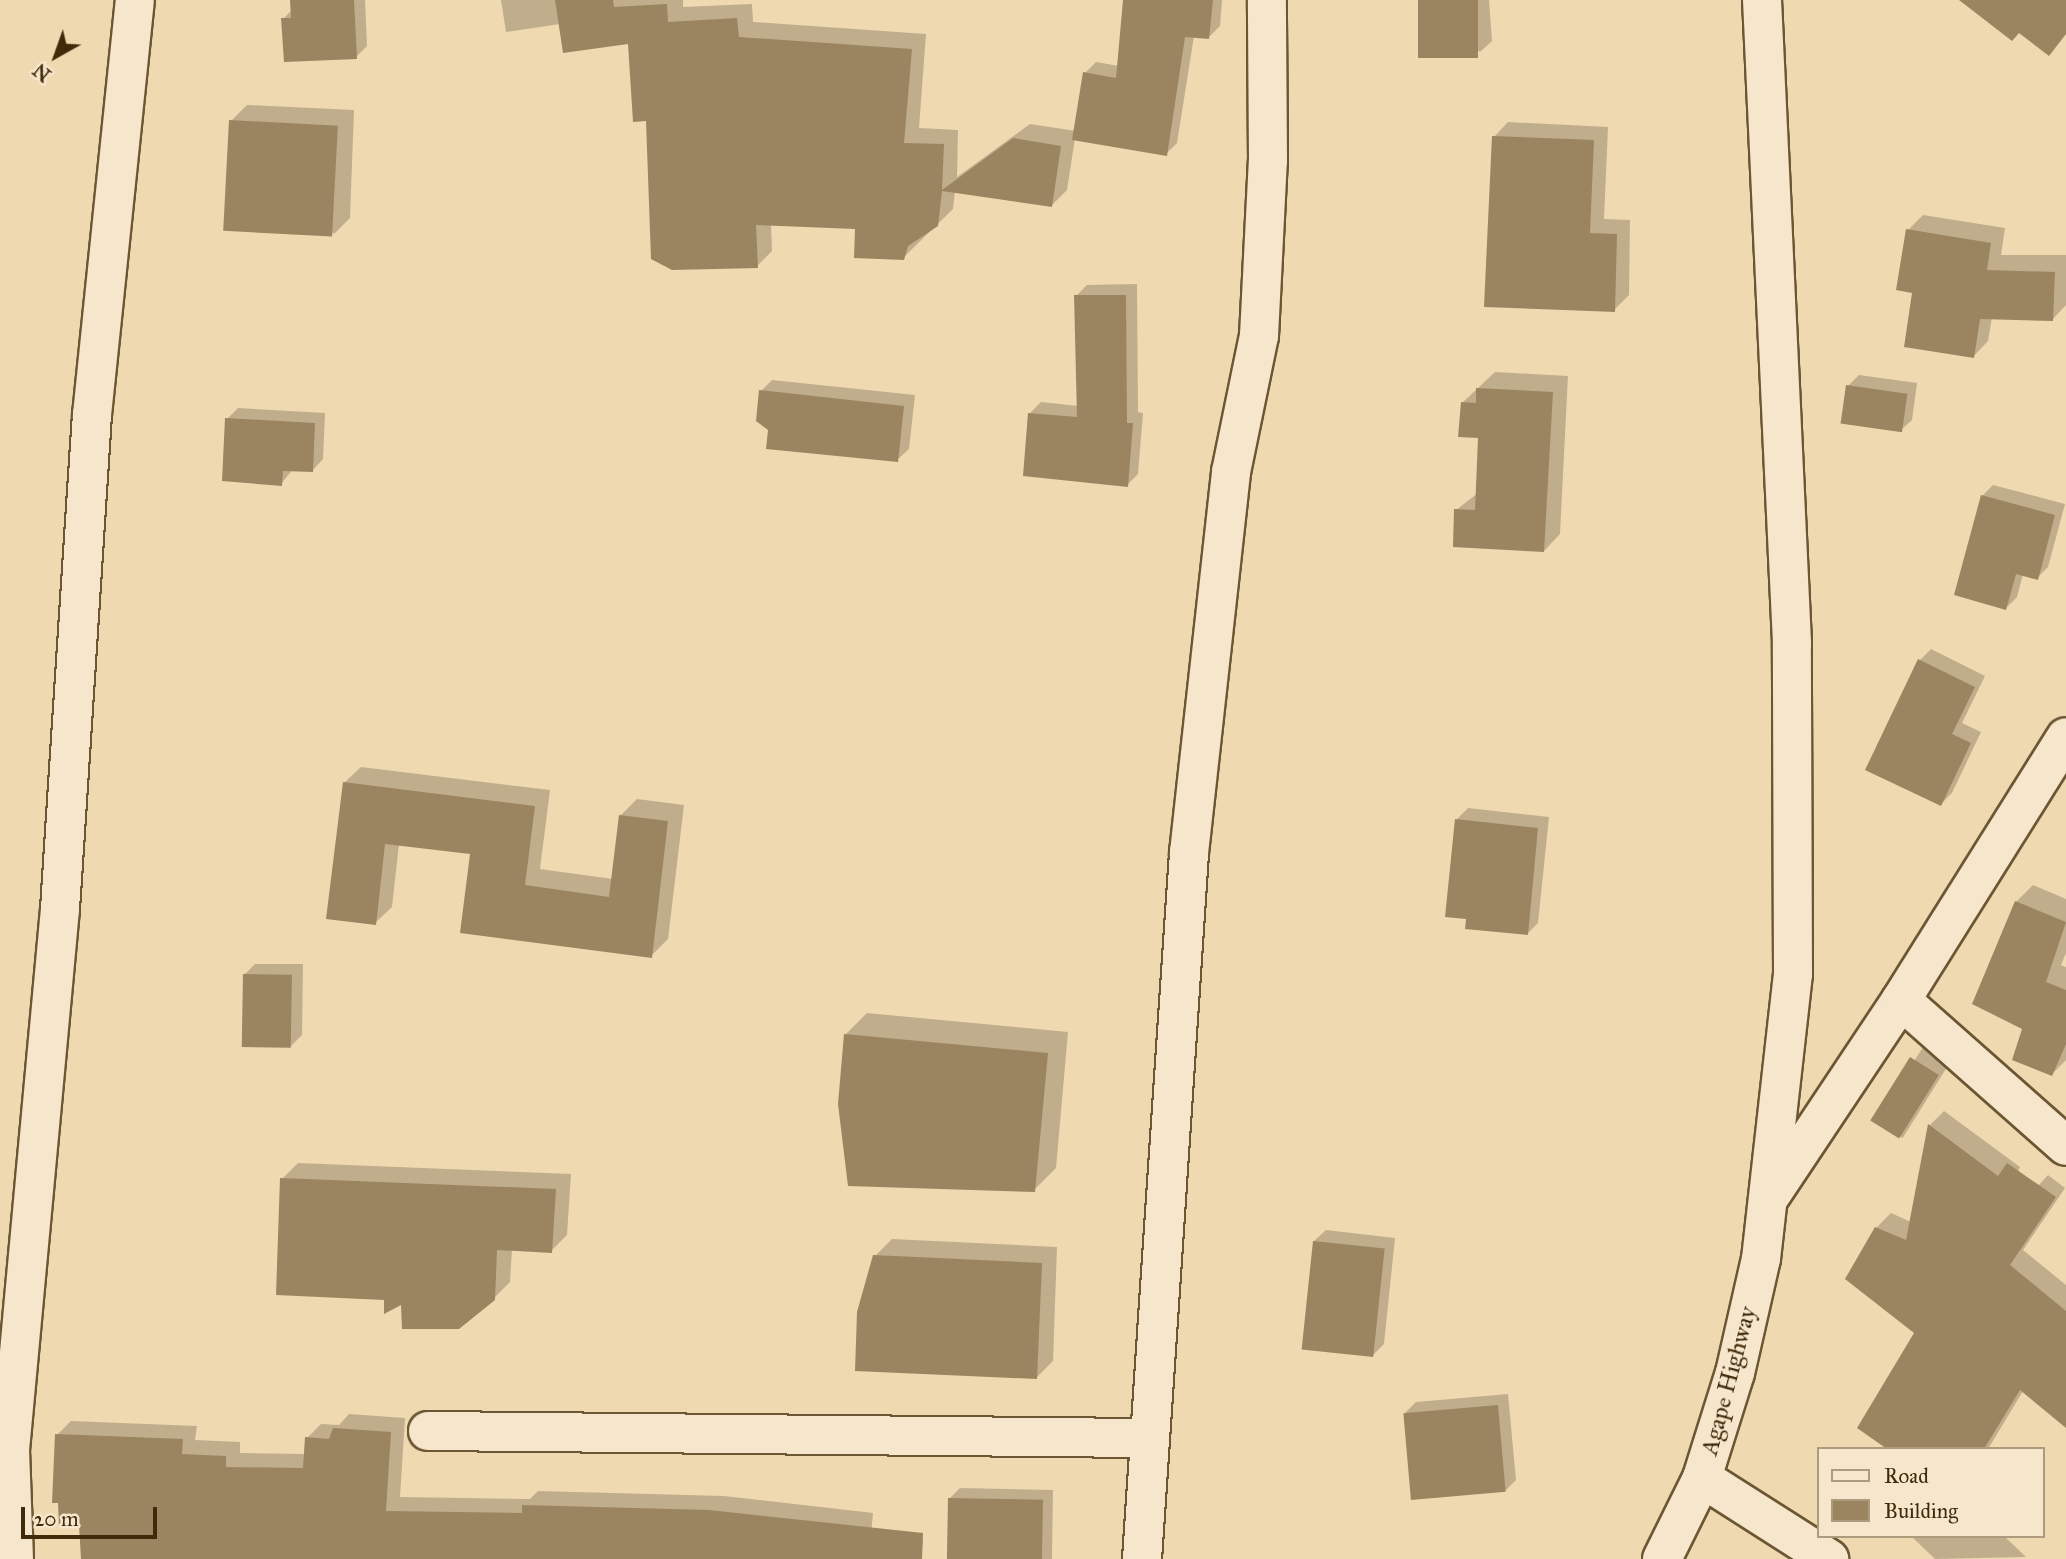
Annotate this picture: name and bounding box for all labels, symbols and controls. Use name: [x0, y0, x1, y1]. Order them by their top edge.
north arrow: [21, 21, 91, 91]
text: N: [29, 58, 56, 86]
street label: Agape Highway: [1695, 1303, 1763, 1459]
legend: [1818, 1447, 2045, 1538]
text: Road: [1884, 1463, 1929, 1489]
scale bar: [24, 1492, 161, 1536]
text: Building: [1884, 1498, 1958, 1524]
text: 20 m: [34, 1506, 79, 1532]

